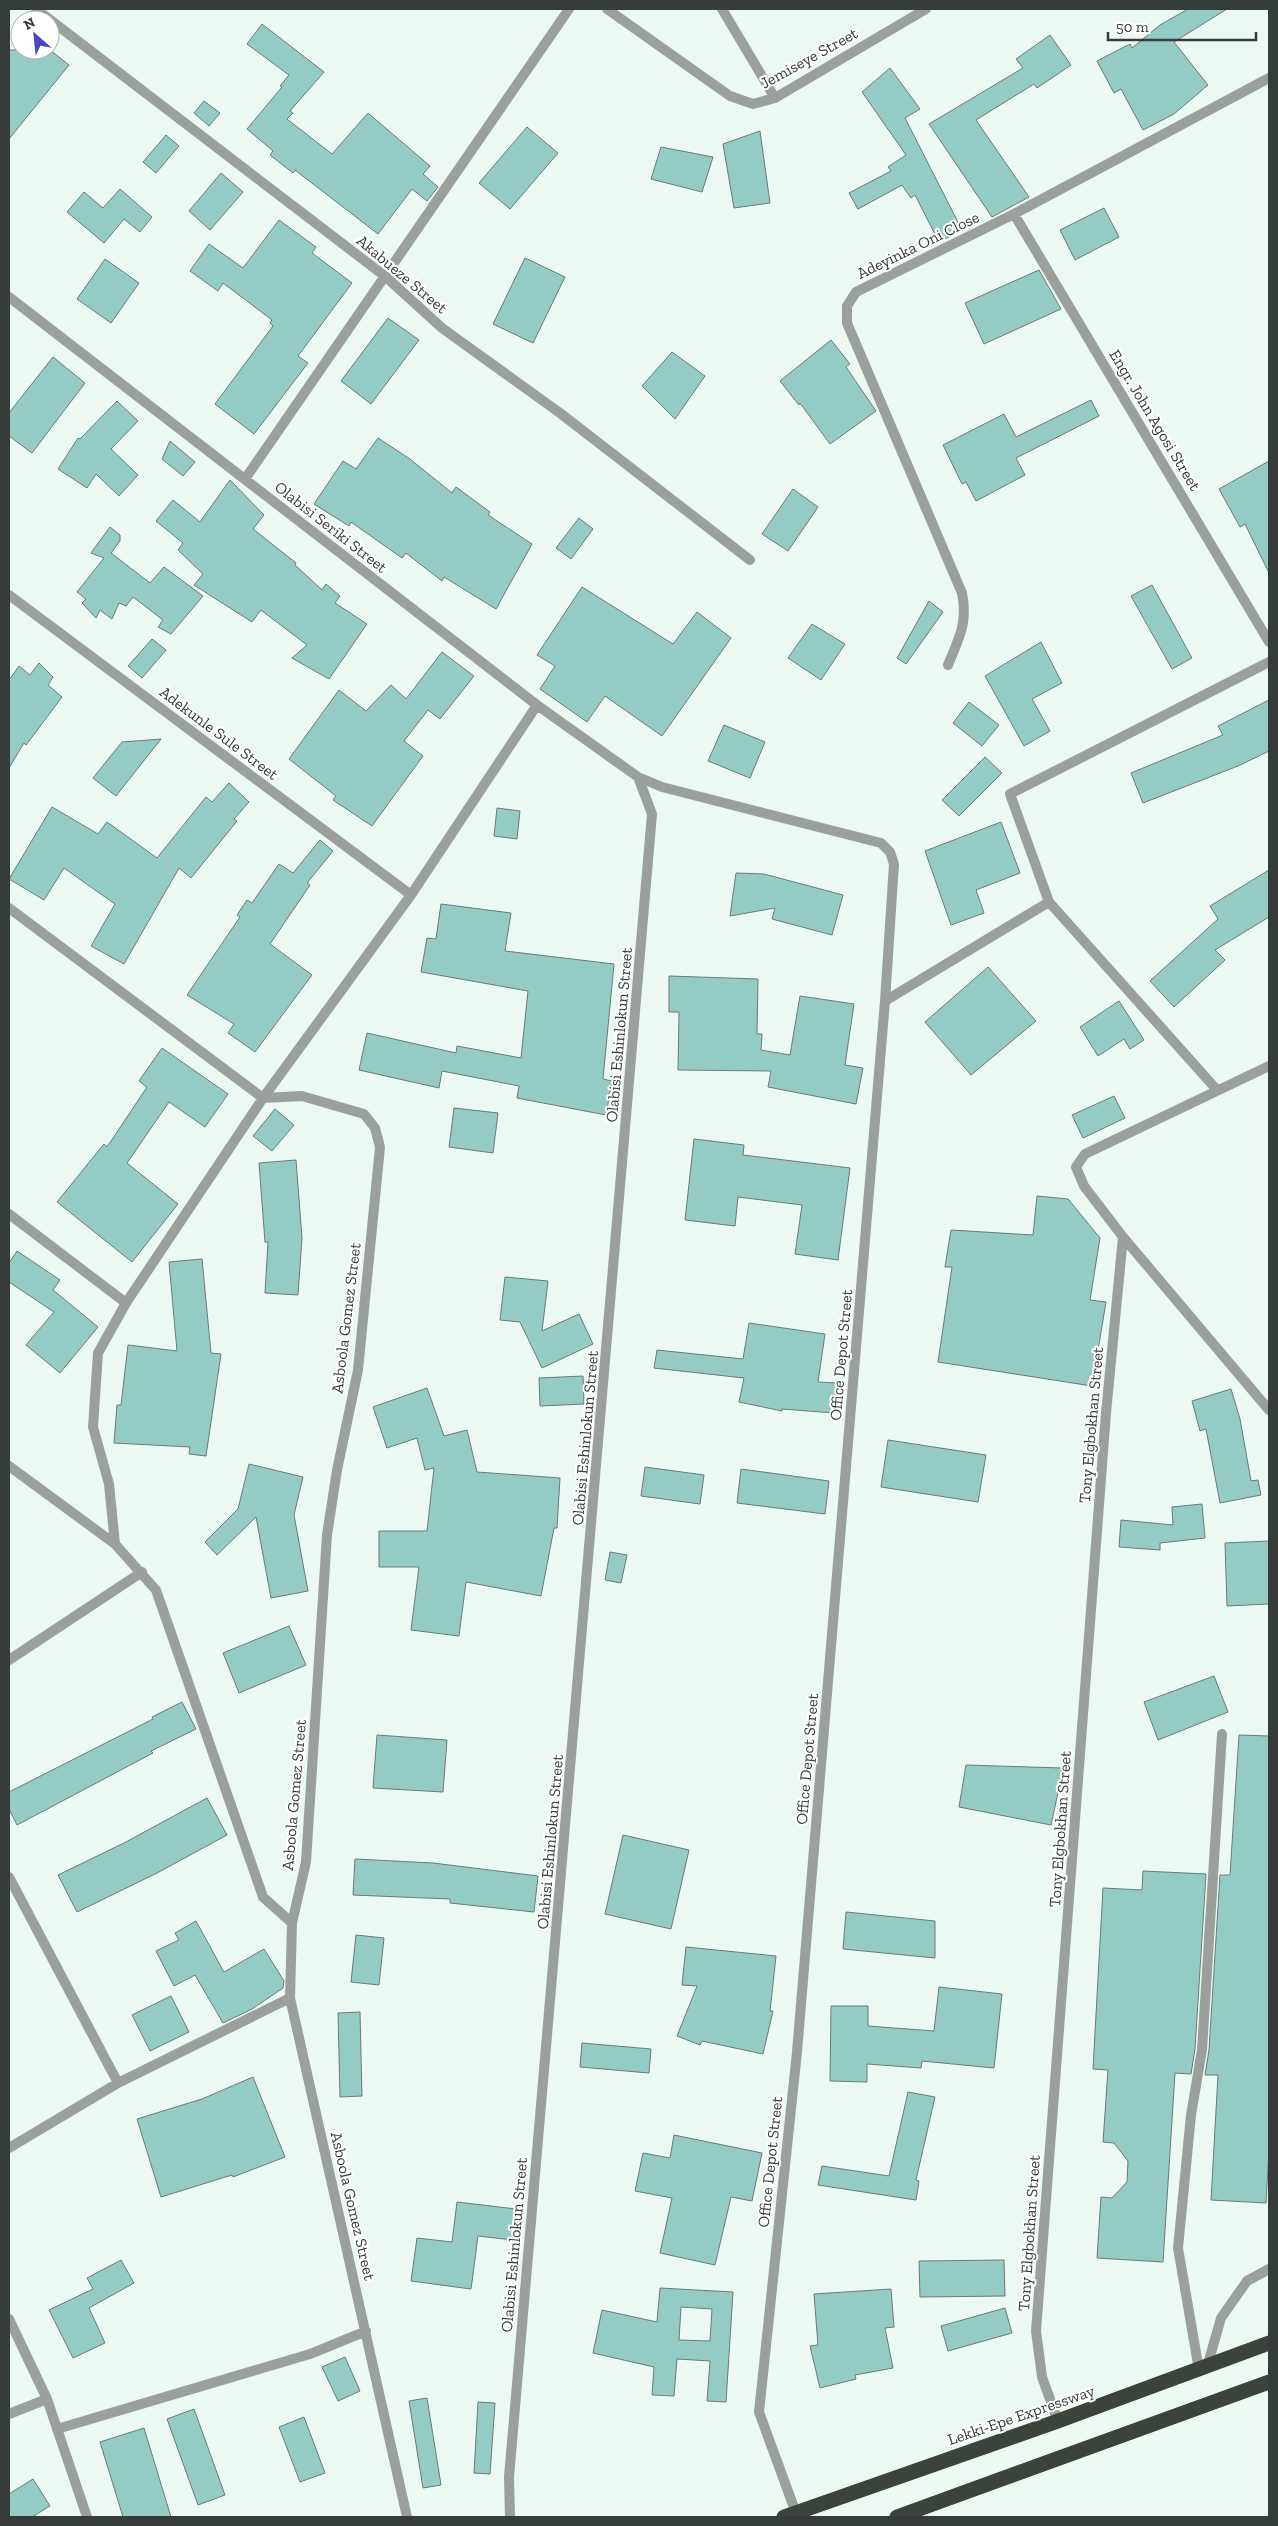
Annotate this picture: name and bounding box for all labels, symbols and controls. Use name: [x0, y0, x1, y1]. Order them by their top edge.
north arrow: [10, 10, 60, 60]
scale bar: [1108, 10, 1256, 42]
text: N: [21, 14, 38, 34]
text: 50 m: [1116, 18, 1149, 36]
street label: Jemiseye Street: [757, 23, 861, 93]
street label: Adeyinka Oni Close: [854, 207, 982, 283]
street label: Akabueze Street: [353, 231, 451, 317]
street label: Engr. John Agosi Street: [1105, 346, 1205, 494]
street label: Olabisi Seriki Street: [271, 477, 391, 577]
street label: Adekunle Sule Street: [156, 682, 282, 784]
street label: Olabisi Eshinlokun Street: [602, 947, 636, 1123]
street label: Asboola Gomez Street: [327, 1241, 365, 1394]
street label: Office Depot Street: [826, 1289, 856, 1421]
street label: Tony Elgbokhan Street: [1075, 1346, 1107, 1504]
street label: Olabisi Eshinlokun Street: [568, 1350, 602, 1526]
street label: Office Depot Street: [792, 1693, 822, 1825]
street label: Asboola Gomez Street: [278, 1719, 310, 1871]
street label: Tony Elgbokhan Street: [1045, 1750, 1075, 1908]
street label: Olabisi Eshinlokun Street: [533, 1754, 567, 1930]
street label: Office Depot Street: [754, 2096, 786, 2228]
street label: Asboola Gomez Street: [327, 2130, 379, 2282]
street label: Tony Elgbokhan Street: [1014, 2154, 1044, 2312]
street label: Olabisi Eshinlokun Street: [497, 2157, 531, 2333]
street label: Lekki-Epe Expressway: [945, 2381, 1098, 2449]

